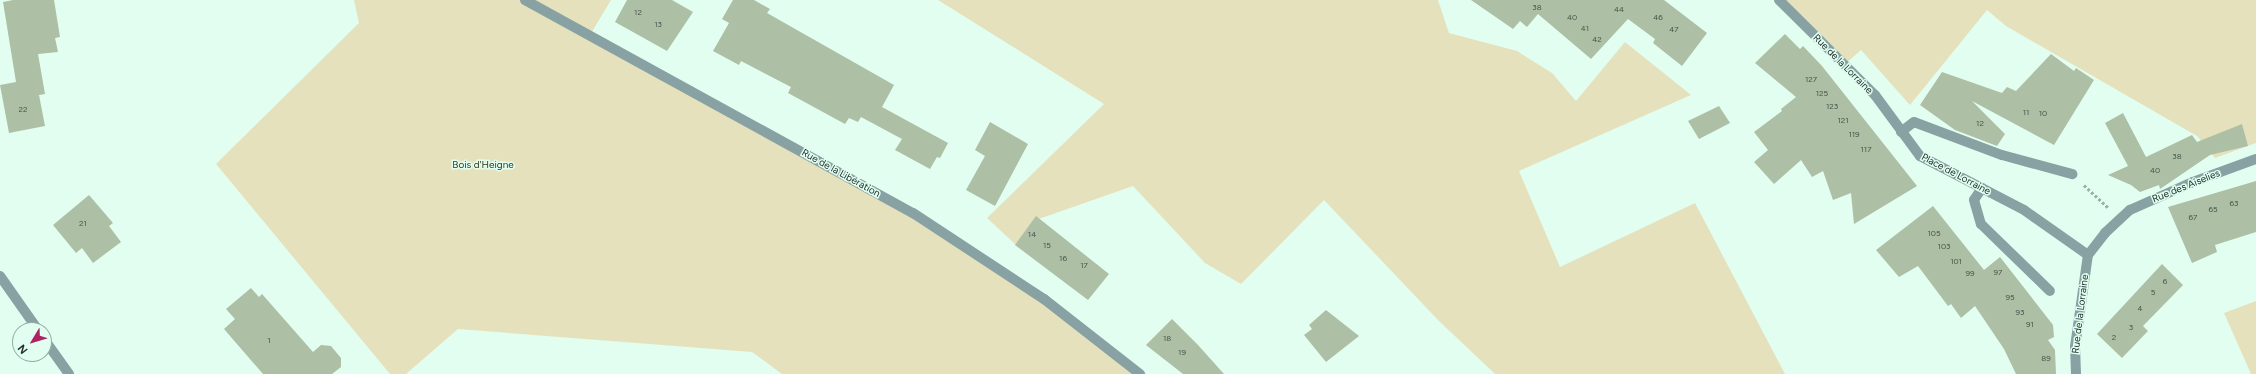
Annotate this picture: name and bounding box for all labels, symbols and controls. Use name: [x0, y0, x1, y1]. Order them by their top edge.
house number: 38: [1532, 3, 1542, 13]
house number: 44: [1614, 5, 1624, 15]
house number: 12: [634, 8, 642, 18]
house number: 40: [1567, 13, 1577, 23]
house number: 46: [1653, 13, 1663, 23]
house number: 13: [654, 20, 662, 30]
house number: 41: [1581, 24, 1589, 34]
house number: 47: [1669, 25, 1679, 35]
street label: Rue de la Lorraine: [1811, 32, 1875, 96]
house number: 42: [1592, 35, 1602, 45]
house number: 127: [1805, 75, 1817, 85]
house number: 125: [1816, 89, 1828, 99]
house number: 123: [1826, 102, 1838, 112]
house number: 22: [19, 105, 27, 115]
house number: 11: [2023, 108, 2029, 118]
house number: 10: [2039, 109, 2047, 119]
house number: 121: [1837, 116, 1849, 126]
house number: 12: [1976, 119, 1984, 129]
house number: 119: [1848, 130, 1860, 140]
house number: 117: [1861, 145, 1871, 155]
street label: Rue de la Libération: [800, 146, 882, 200]
street label: Place de Lorraine: [1919, 151, 1993, 197]
house number: 38: [2172, 152, 2182, 162]
park label: Bois d'Heigne: [452, 159, 514, 171]
house number: 40: [2150, 166, 2160, 176]
street label: Rue des Aiselies: [2150, 167, 2222, 205]
house number: 63: [2230, 199, 2238, 209]
house number: 65: [2208, 205, 2218, 215]
house number: 67: [2189, 213, 2197, 223]
house number: 21: [79, 219, 87, 229]
house number: 105: [1927, 229, 1941, 239]
house number: 14: [1028, 230, 1036, 240]
house number: 15: [1043, 241, 1051, 251]
house number: 103: [1938, 242, 1950, 252]
house number: 16: [1059, 254, 1067, 264]
house number: 101: [1950, 257, 1962, 267]
house number: 17: [1080, 261, 1088, 271]
house number: 97: [1994, 268, 2002, 278]
house number: 99: [1965, 269, 1975, 279]
street label: Rue de la Lorraine: [2069, 274, 2091, 354]
house number: 6: [2163, 277, 2167, 287]
house number: 5: [2151, 288, 2155, 298]
house number: 95: [2005, 293, 2015, 303]
house number: 4: [2138, 304, 2142, 314]
house number: 93: [2016, 308, 2024, 318]
house number: 91: [2026, 320, 2034, 330]
north arrow: [12, 322, 52, 362]
house number: 3: [2129, 323, 2133, 333]
house number: 2: [2112, 333, 2116, 343]
house number: 18: [1163, 334, 1171, 344]
house number: 1: [267, 336, 271, 346]
text: N: [15, 342, 31, 356]
house number: 19: [1178, 348, 1186, 358]
house number: 89: [2041, 354, 2051, 364]

